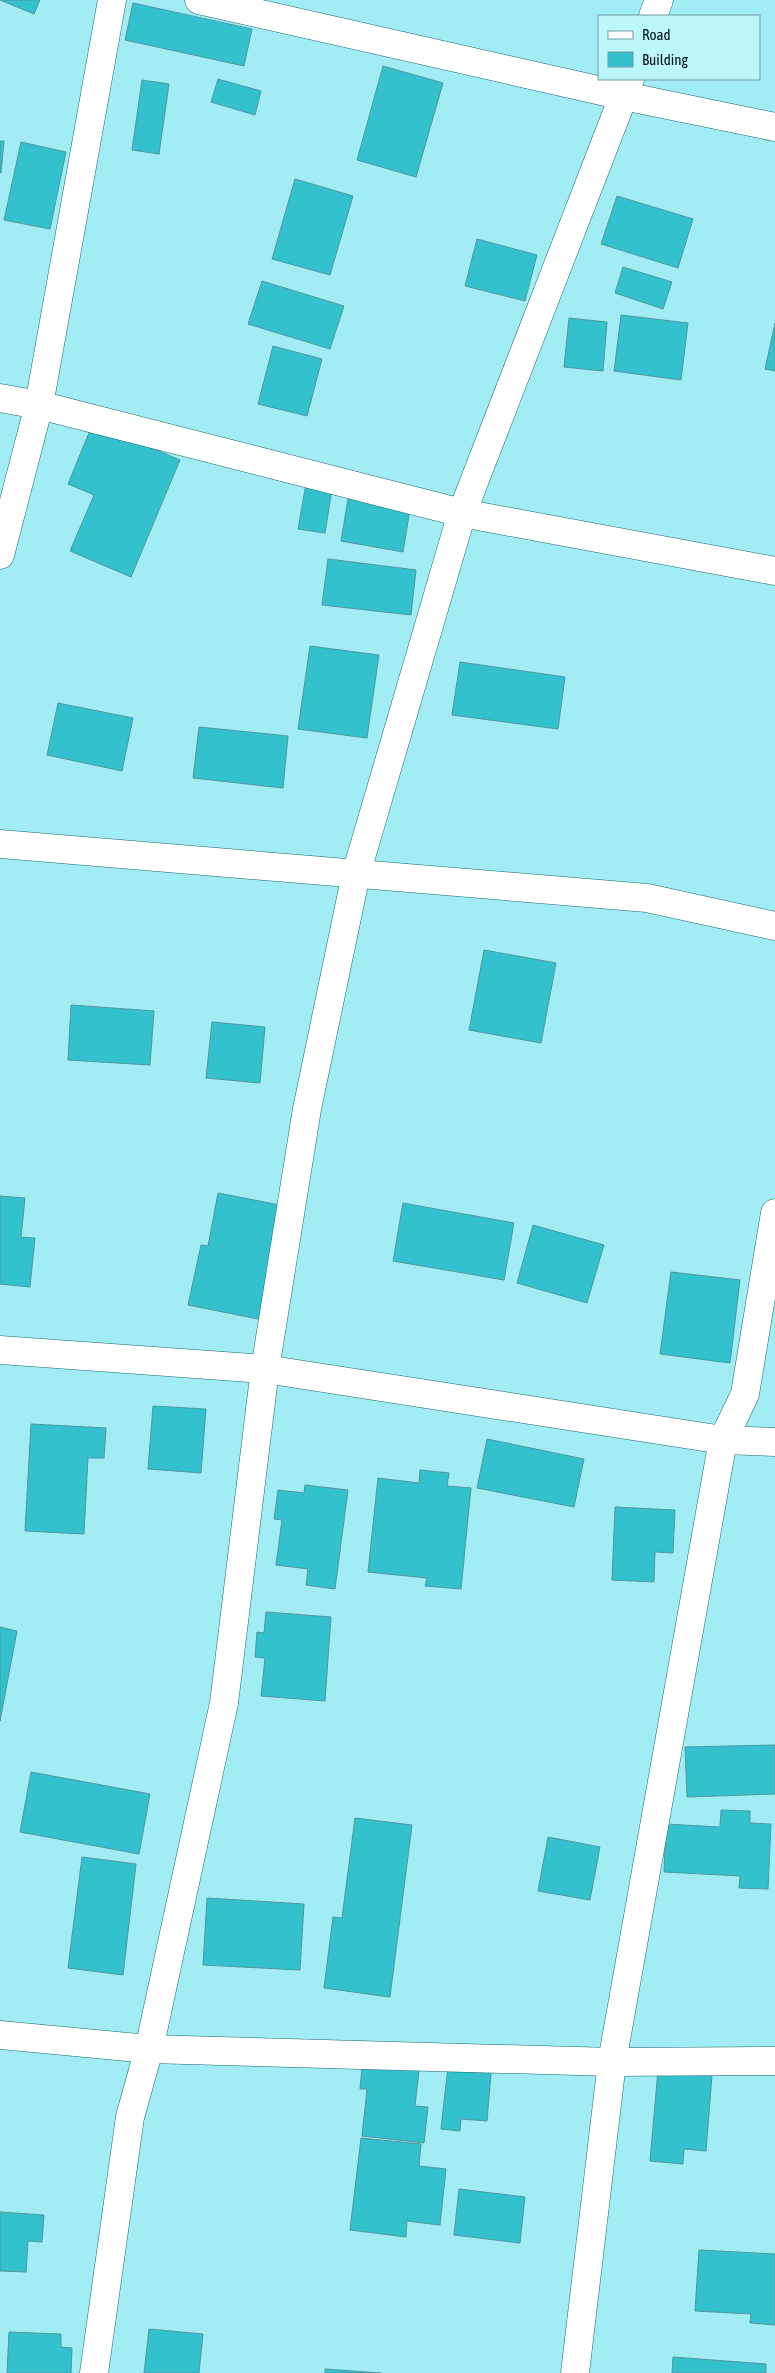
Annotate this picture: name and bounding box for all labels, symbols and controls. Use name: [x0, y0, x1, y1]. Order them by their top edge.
legend: [598, 15, 760, 80]
text: Road: [642, 26, 671, 43]
text: Building: [642, 51, 688, 68]

